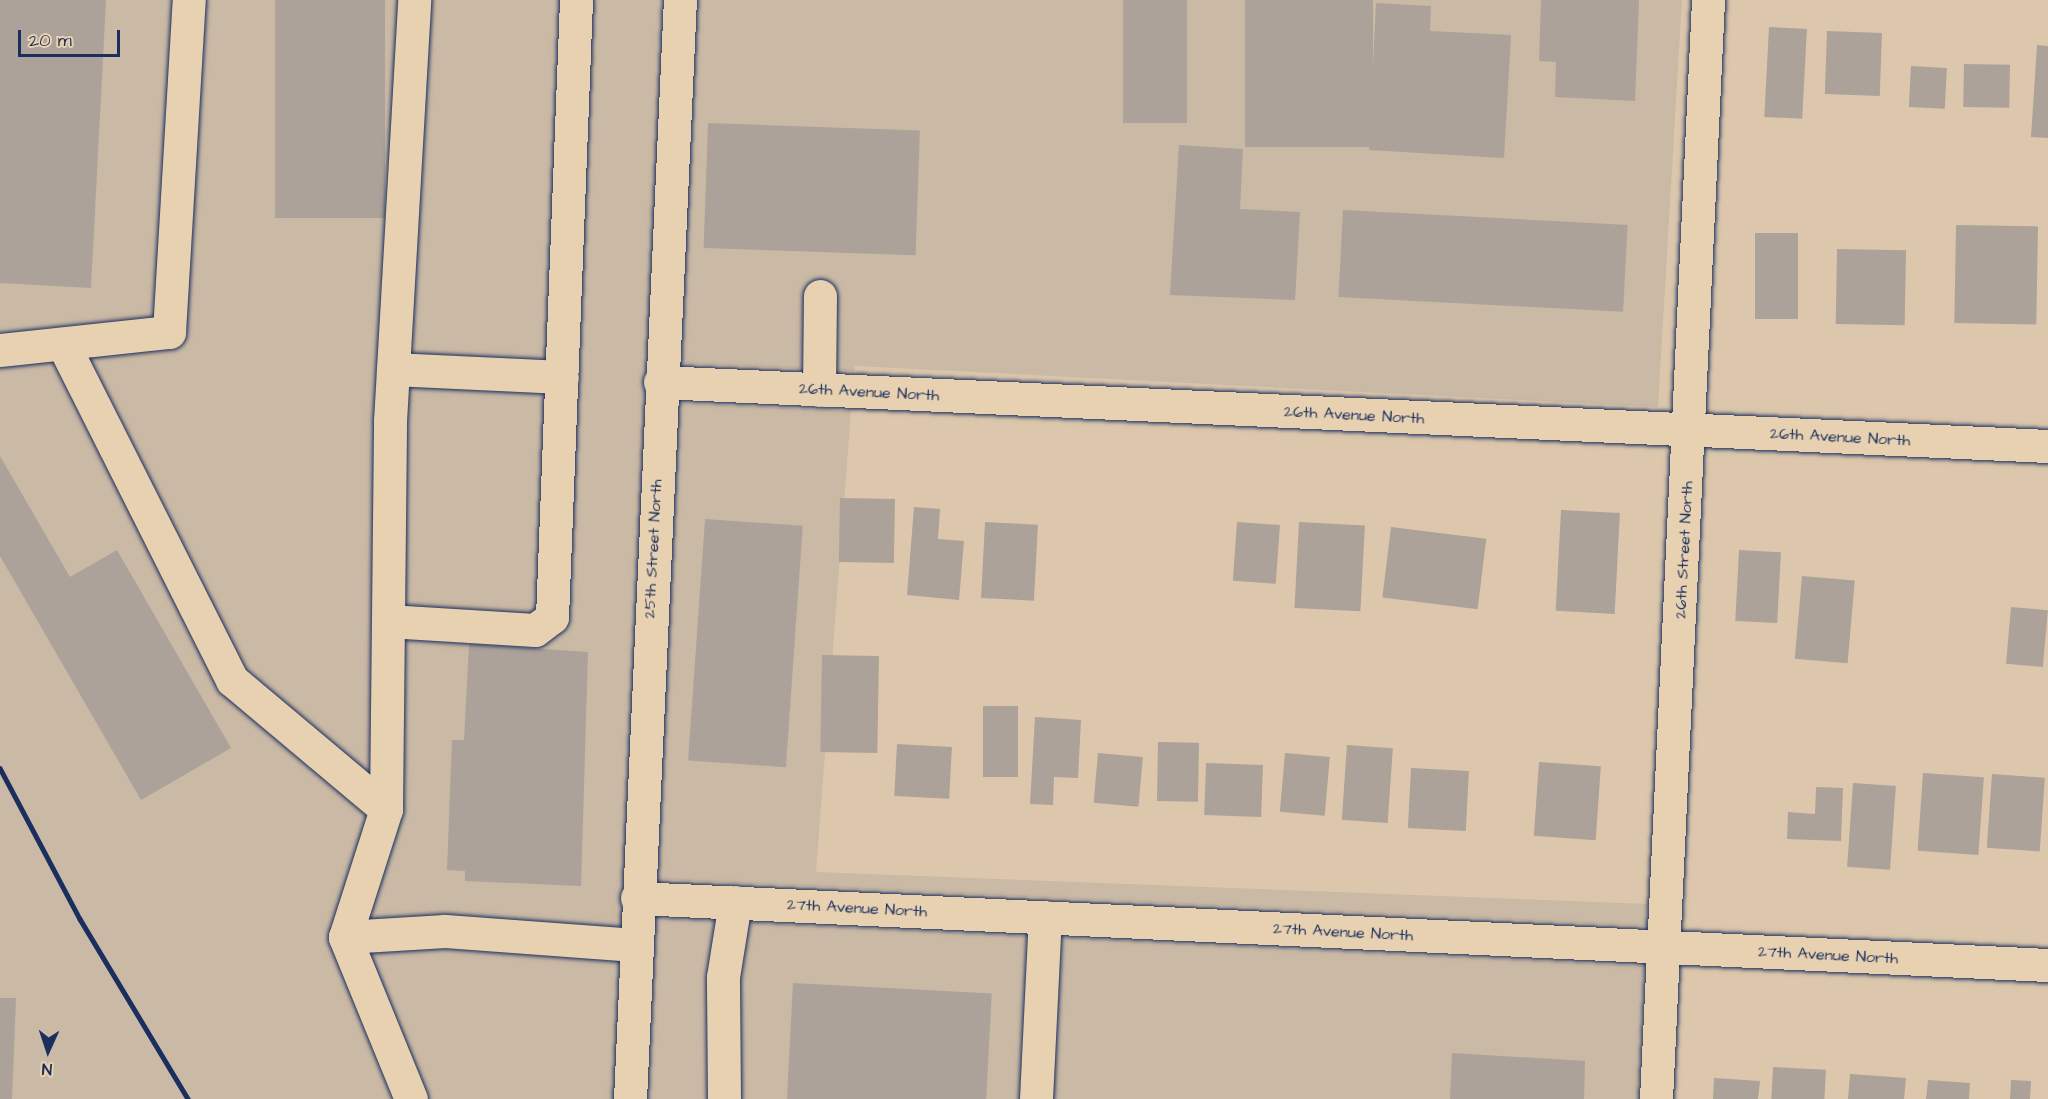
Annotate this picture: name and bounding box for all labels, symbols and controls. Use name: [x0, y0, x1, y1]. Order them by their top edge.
scale bar: [21, 18, 123, 56]
text: 20 m: [29, 28, 72, 53]
street label: 26th Avenue North: [798, 379, 940, 405]
street label: 26th Avenue North: [1283, 402, 1425, 428]
street label: 26th Avenue North: [1769, 424, 1911, 450]
street label: 25th Street North: [640, 479, 666, 619]
street label: 26th Street North: [1671, 481, 1697, 619]
street label: 27th Avenue North: [786, 895, 928, 921]
street label: 27th Avenue North: [1272, 919, 1414, 945]
street label: 27th Avenue North: [1757, 942, 1899, 968]
north arrow: [18, 1021, 78, 1081]
text: N: [41, 1058, 53, 1080]

